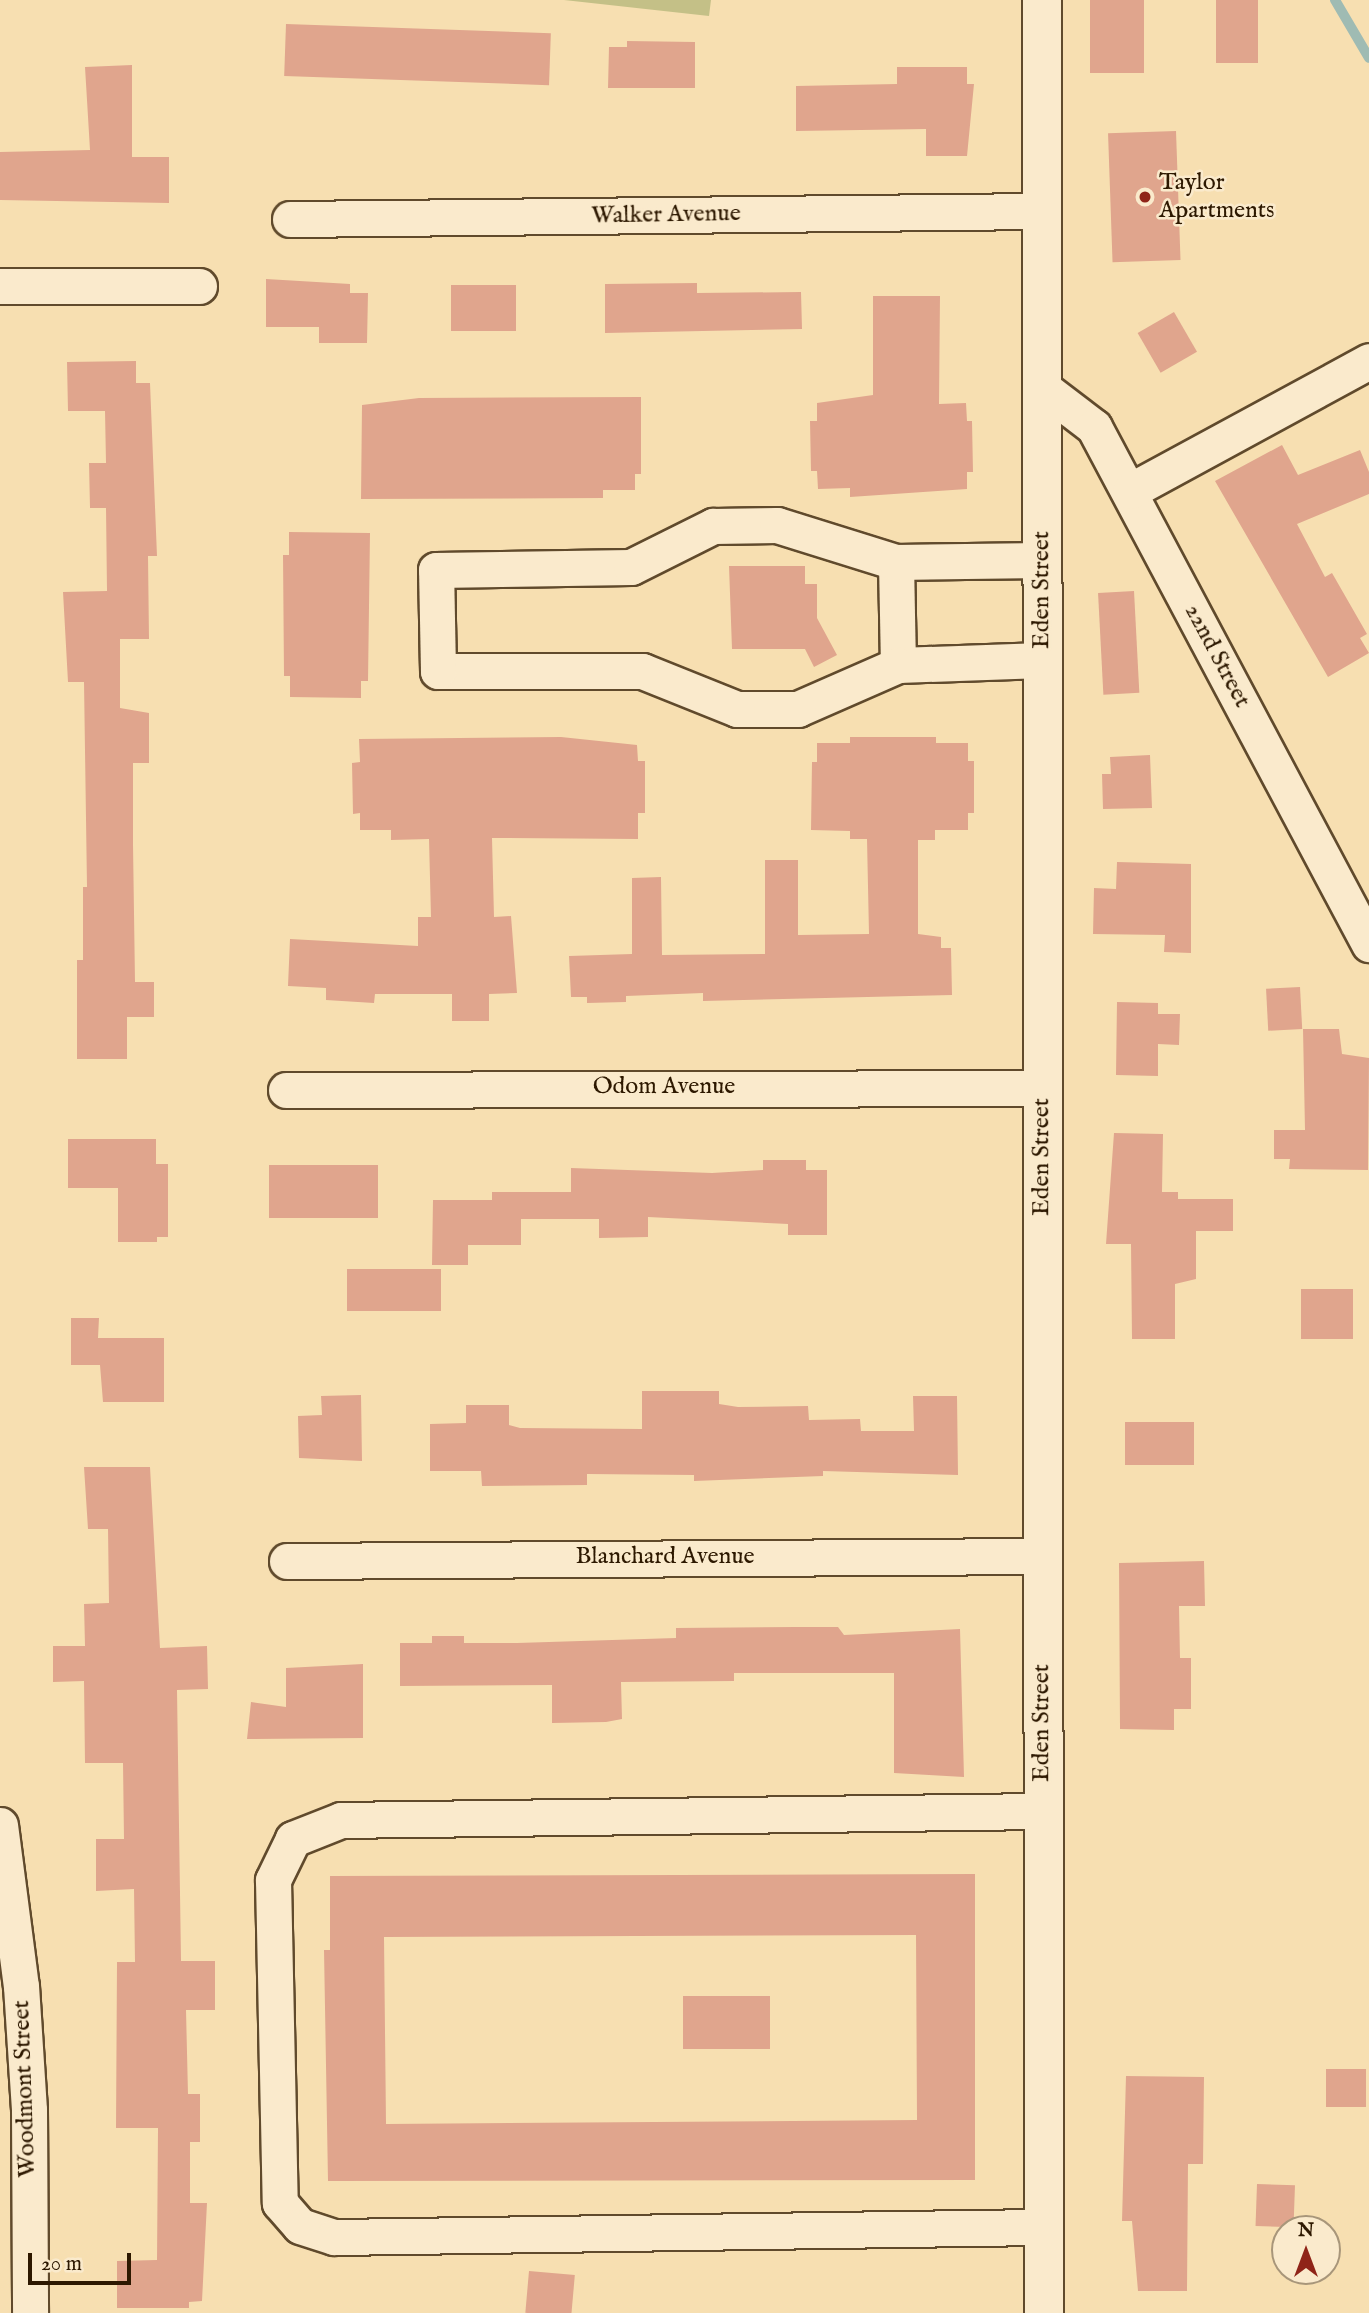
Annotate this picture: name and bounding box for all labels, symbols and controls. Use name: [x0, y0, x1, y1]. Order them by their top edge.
place label: Taylor Apartments: [1159, 169, 1275, 225]
marker: Taylor Apartments: [1137, 189, 1153, 205]
street label: Walker Avenue: [591, 199, 741, 231]
street label: Eden Street: [1028, 531, 1056, 649]
street label: 22nd Street: [1178, 599, 1256, 713]
street label: Odom Avenue: [593, 1073, 735, 1101]
street label: Eden Street: [1028, 1098, 1056, 1216]
street label: Blanchard Avenue: [575, 1543, 755, 1571]
street label: Eden Street: [1028, 1664, 1056, 1782]
street label: Woodmont Street: [8, 2000, 42, 2178]
north arrow: [1271, 2215, 1341, 2285]
text: N: [1298, 2219, 1314, 2243]
scale bar: [32, 2240, 135, 2284]
text: 20 m: [41, 2251, 82, 2278]

